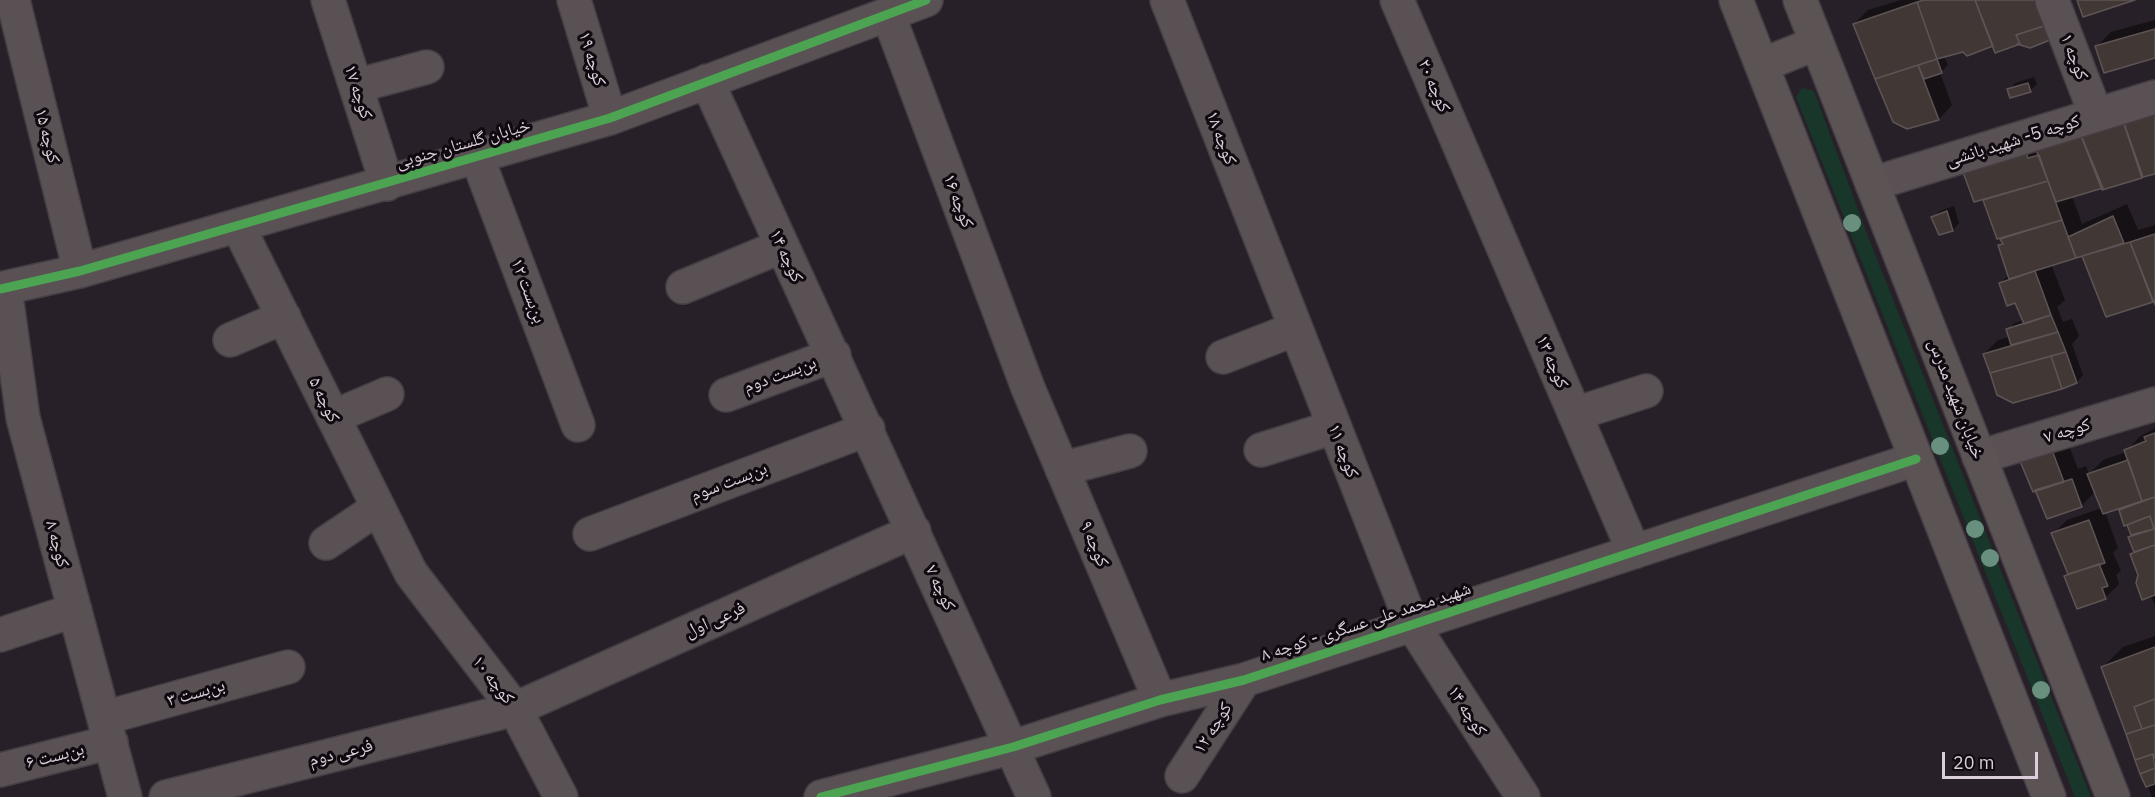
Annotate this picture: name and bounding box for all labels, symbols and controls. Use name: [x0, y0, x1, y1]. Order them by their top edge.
street label: کوچه ۱۹: [574, 29, 610, 89]
street label: کوچه ۱: [2055, 31, 2093, 83]
street label: کوچه ۲۰: [1413, 56, 1455, 116]
street label: کوچه ۱۷: [339, 62, 377, 122]
street label: کوچه ۱۵: [30, 106, 64, 166]
street label: کوچه ۱۸: [1201, 108, 1241, 168]
street label: کوچه 5- شهید بانشی: [1944, 110, 2082, 172]
street label: خیابان گلستان جنوبی: [393, 114, 533, 174]
street label: کوچه ۱۶: [938, 171, 978, 231]
street label: کوچه ۱۴: [764, 226, 808, 286]
street label: بن‌بست ۱۲: [506, 256, 550, 326]
street label: کوچه ۱۳: [1531, 332, 1573, 392]
street label: خیابان شهید مدرس: [1923, 336, 1989, 462]
street label: بن‌بست دوم: [741, 352, 819, 398]
street label: کوچه ۵: [304, 374, 344, 426]
street label: کوچه ۷: [2041, 414, 2093, 448]
street label: کوچه ۱۱: [1323, 421, 1363, 481]
street label: بن‌بست سوم: [688, 458, 770, 506]
street label: کوچه ۸: [40, 518, 74, 570]
street label: کوچه ۹: [1075, 518, 1113, 570]
street label: کوچه ۷: [920, 562, 960, 614]
street label: شهید محمد علی عسگری - کوچه ۸: [1258, 578, 1474, 666]
street label: فرعی اول: [681, 597, 749, 643]
street label: کوچه ۱۰: [467, 651, 519, 709]
street label: بن‌بست ۳: [164, 674, 228, 712]
street label: کوچه ۱۴: [1443, 682, 1491, 740]
street label: کوچه ۱۲: [1189, 699, 1237, 757]
street label: فرعی دوم: [307, 735, 375, 771]
street label: بن‌بست ۶: [24, 738, 86, 774]
scale bar: [1945, 740, 2041, 778]
text: 20 m: [1953, 751, 1995, 774]

